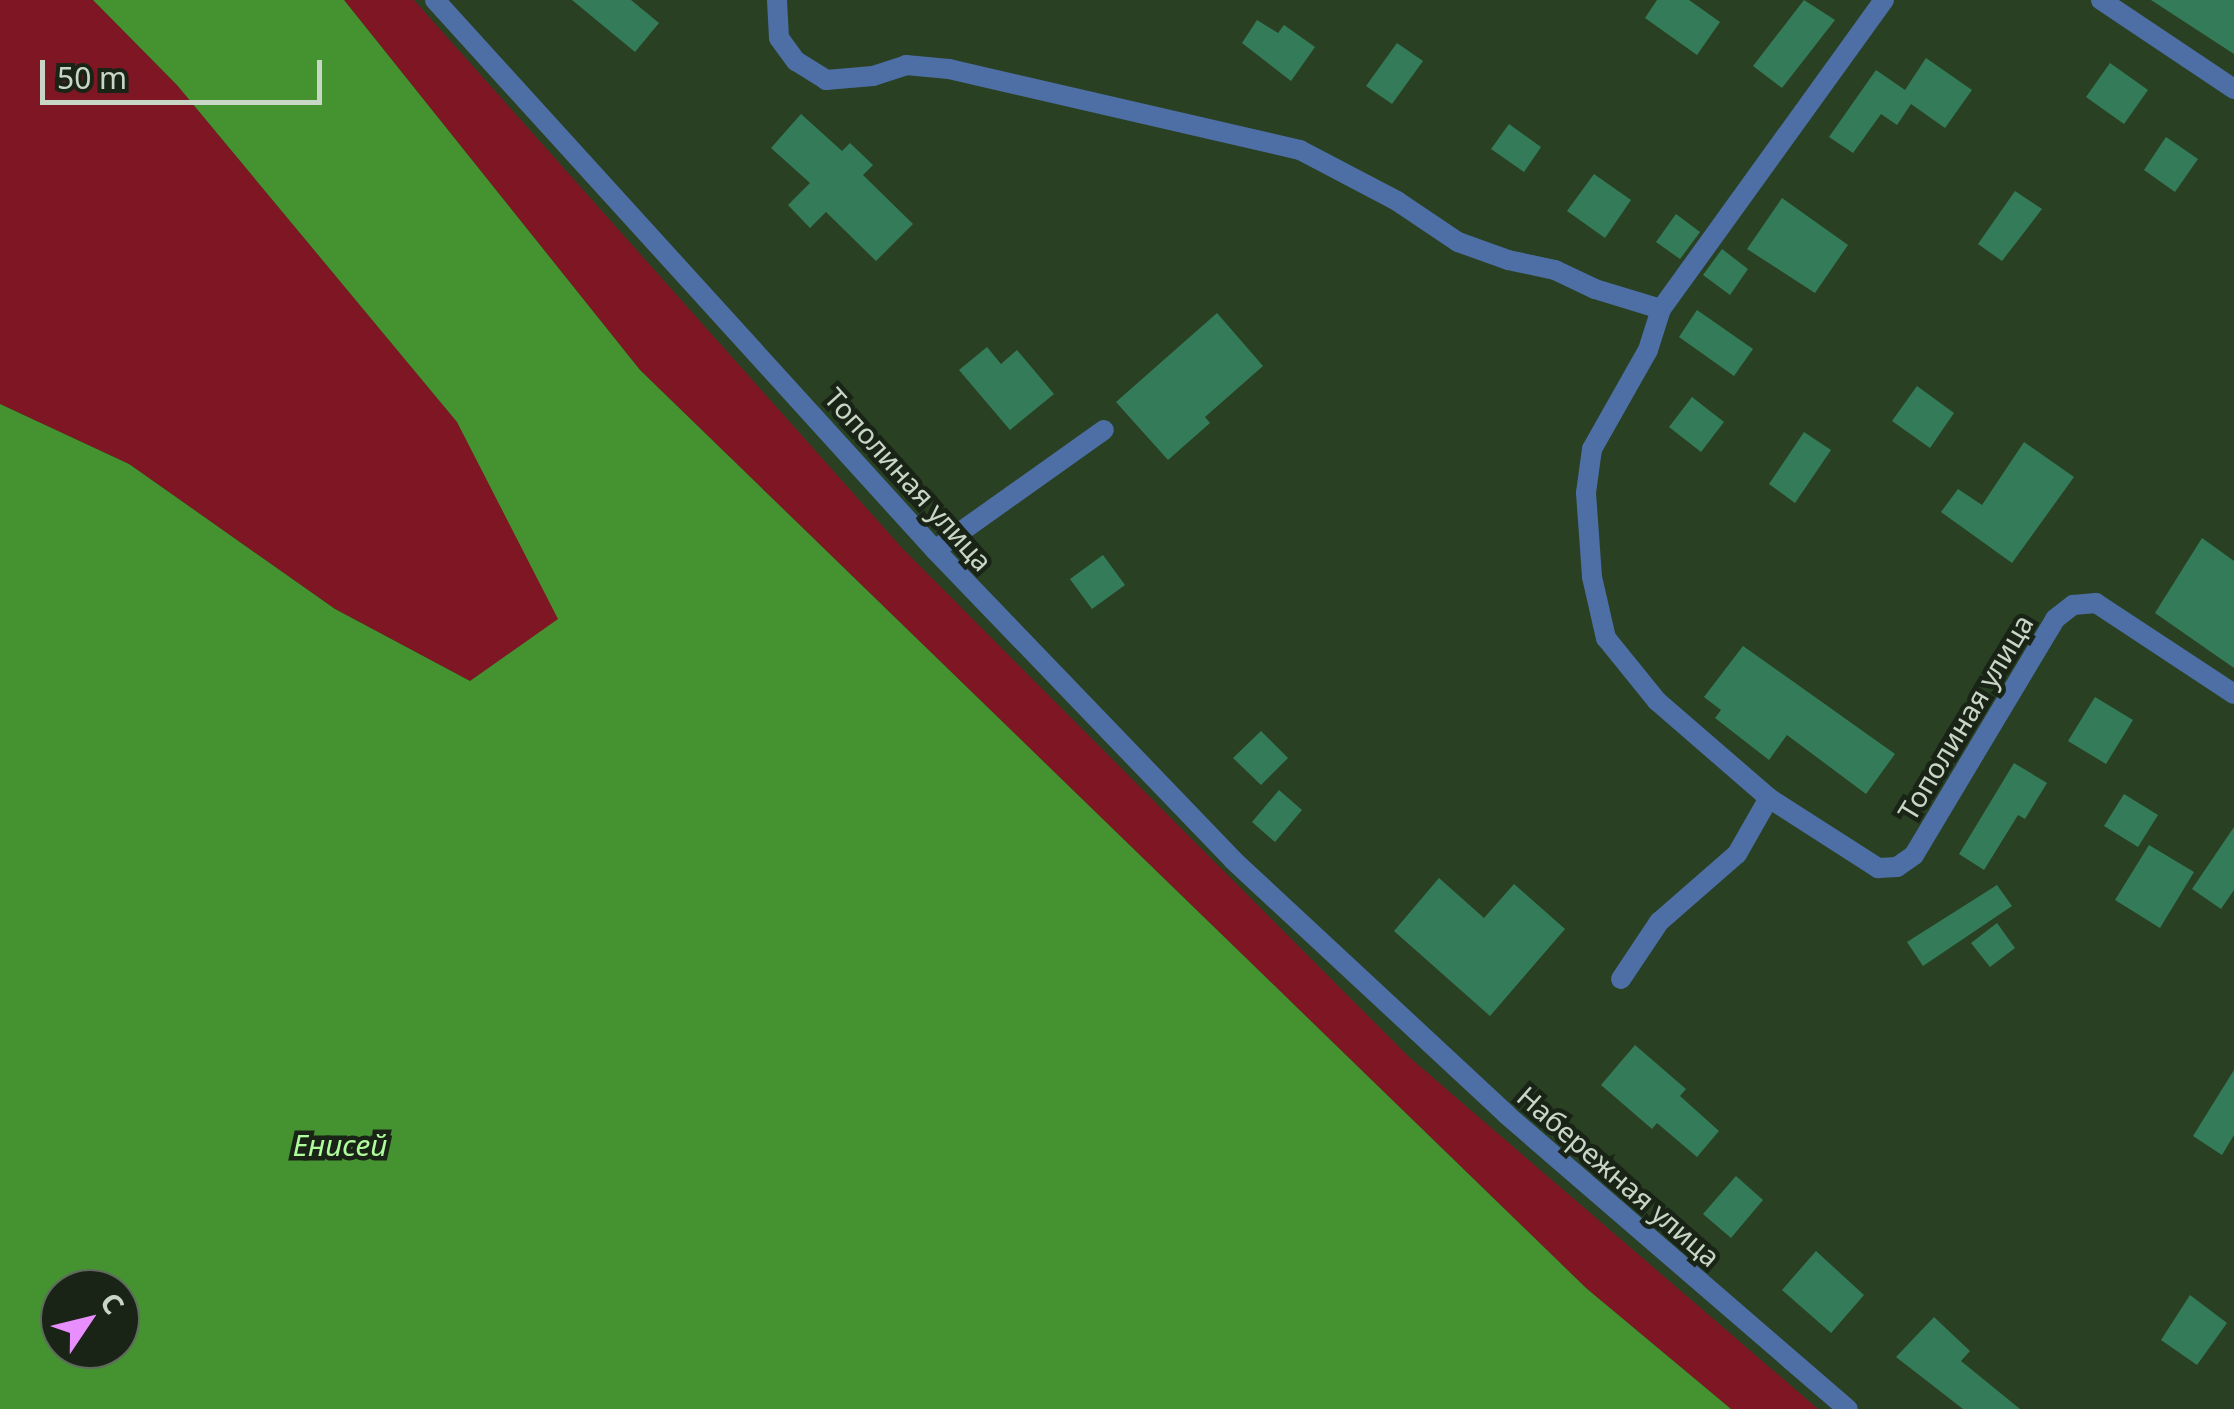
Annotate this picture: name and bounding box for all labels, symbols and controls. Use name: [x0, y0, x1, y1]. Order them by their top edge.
scale bar: [45, 40, 328, 102]
text: 50 m: [57, 57, 127, 98]
street label: Тополиная улица: [818, 381, 1000, 577]
street label: Тополиная улица: [1890, 608, 2040, 826]
street label: Набережная улица: [1511, 1079, 1727, 1273]
water label: Енисей: [293, 1127, 387, 1163]
north arrow: [40, 1269, 140, 1369]
text: С: [92, 1285, 134, 1321]

